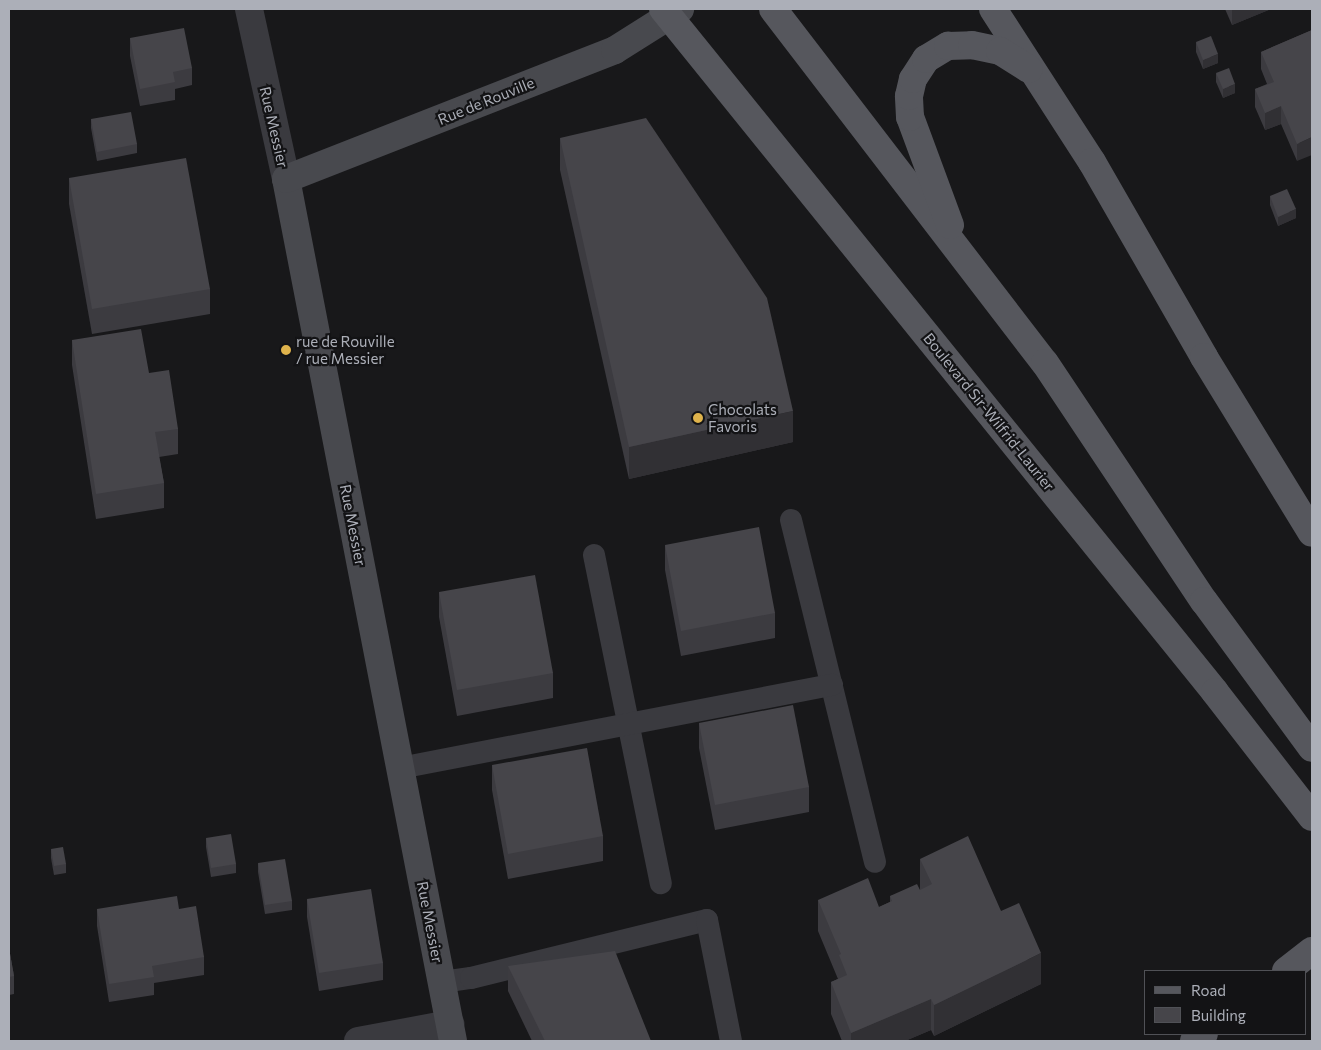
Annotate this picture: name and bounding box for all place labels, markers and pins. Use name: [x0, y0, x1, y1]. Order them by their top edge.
place label: rue de Rouville / rue Messier: [296, 332, 395, 367]
marker: rue de Rouville / rue Messier: [280, 344, 292, 356]
place label: Chocolats Favoris: [708, 400, 777, 435]
marker: Chocolats Favoris: [692, 412, 704, 424]

